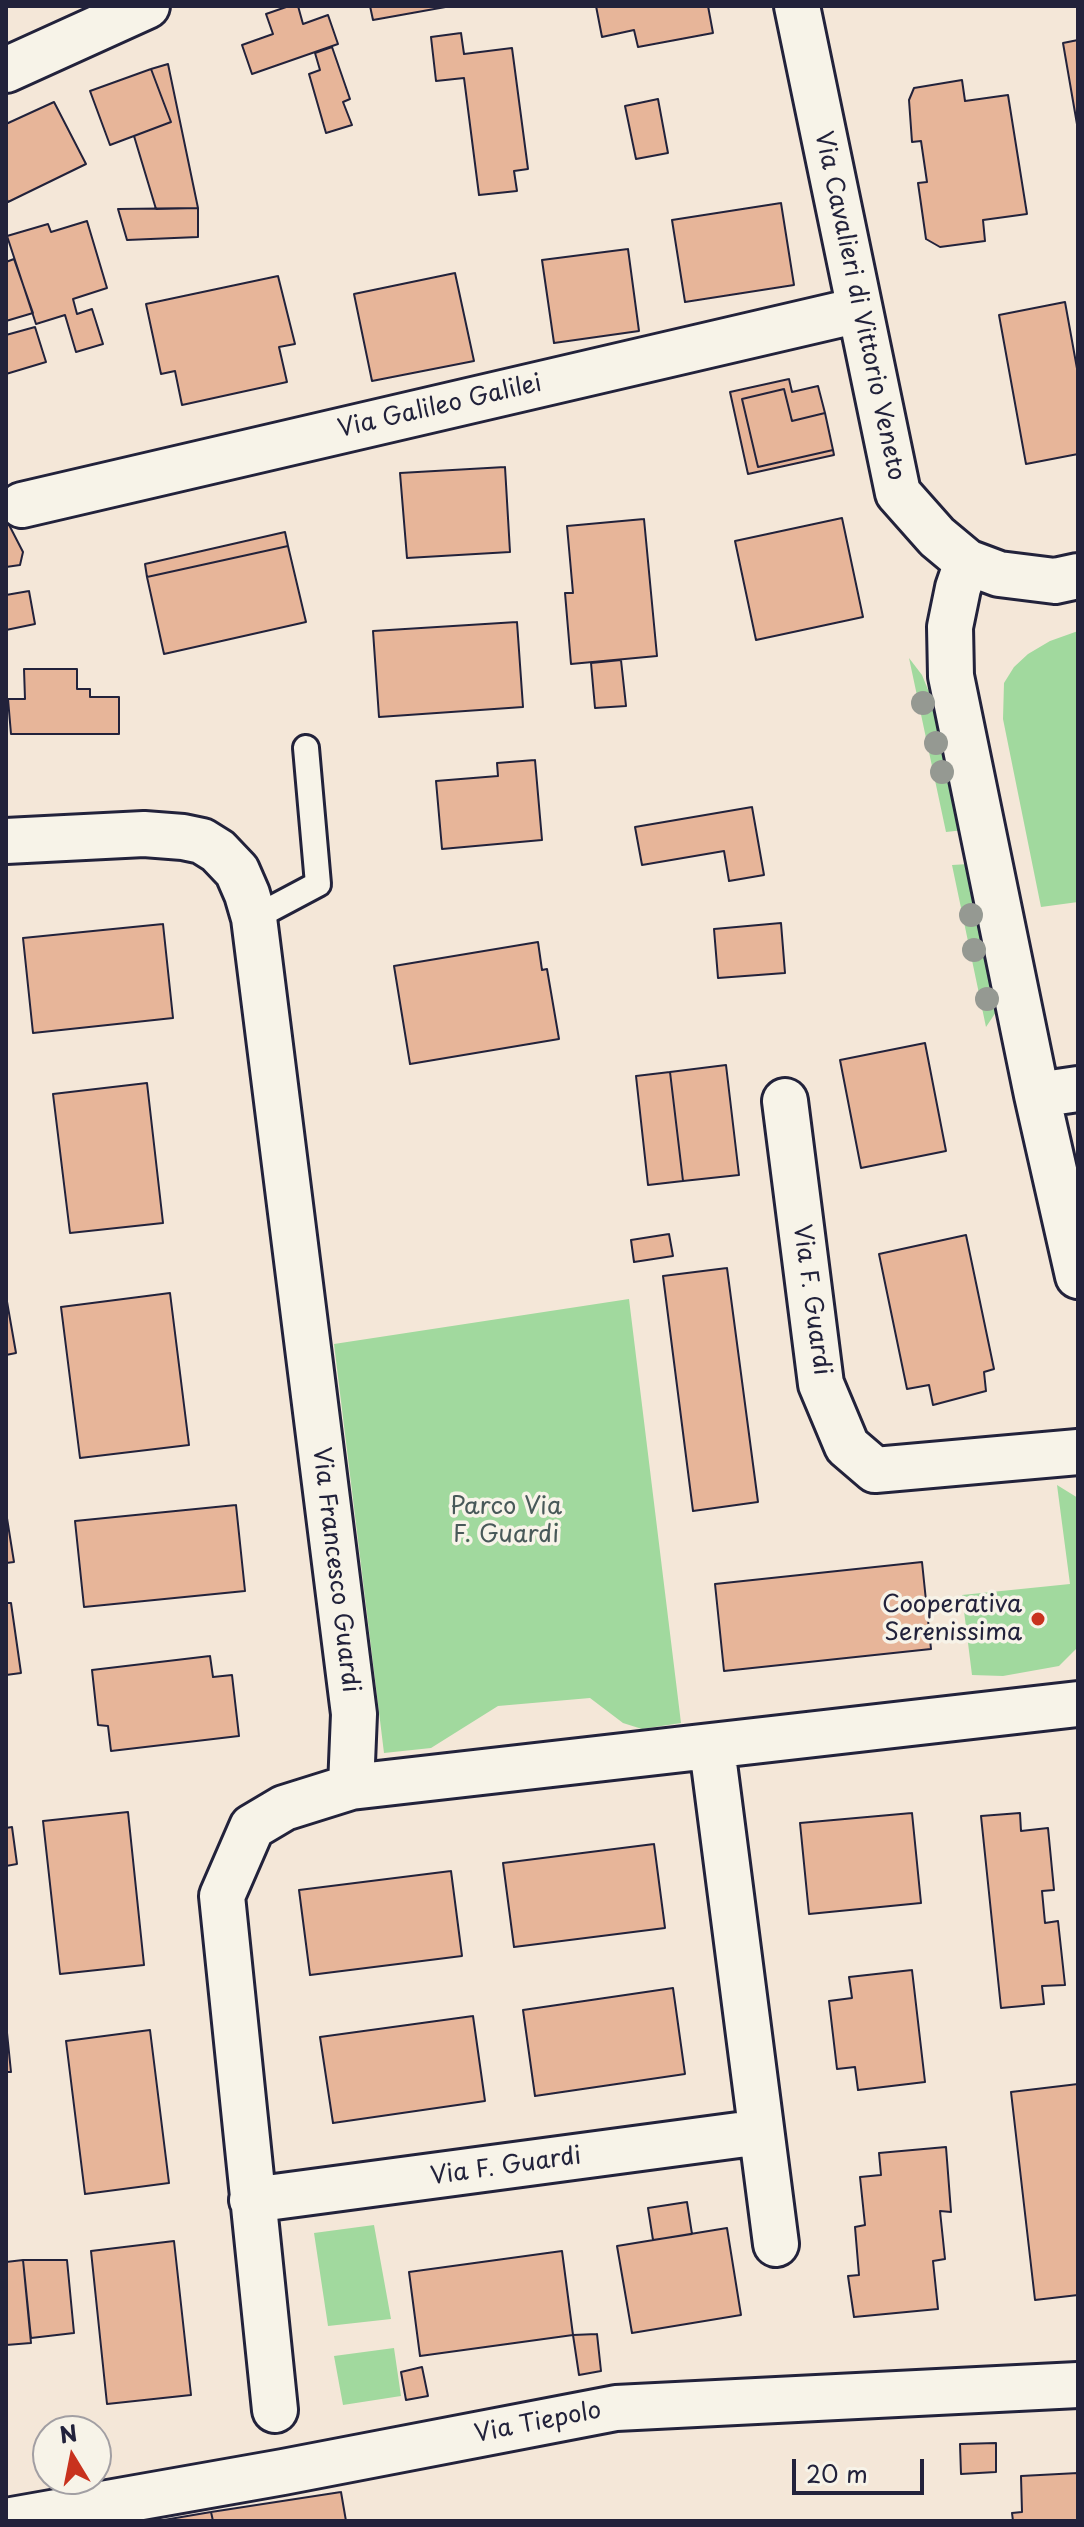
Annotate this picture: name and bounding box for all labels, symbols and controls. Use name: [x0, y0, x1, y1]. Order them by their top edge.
street label: Via Cavalieri di Vittorio Veneto: [808, 129, 910, 483]
street label: Via Galileo Galilei: [335, 370, 545, 444]
street label: Via F. Guardi: [786, 1223, 836, 1377]
street label: Via Francesco Guardi: [306, 1446, 364, 1694]
park label: Parco Via F. Guardi: [450, 1493, 562, 1549]
place label: Cooperativa Serenissima: [882, 1591, 1022, 1647]
marker: Cooperativa Serenissima: [1029, 1610, 1047, 1628]
street label: Via F. Guardi: [429, 2142, 583, 2192]
street label: Via Tiepolo: [472, 2397, 604, 2449]
north arrow: [32, 2415, 112, 2495]
text: N: [57, 2415, 80, 2451]
scale bar: [796, 2443, 928, 2493]
text: 20 m: [806, 2455, 868, 2491]

